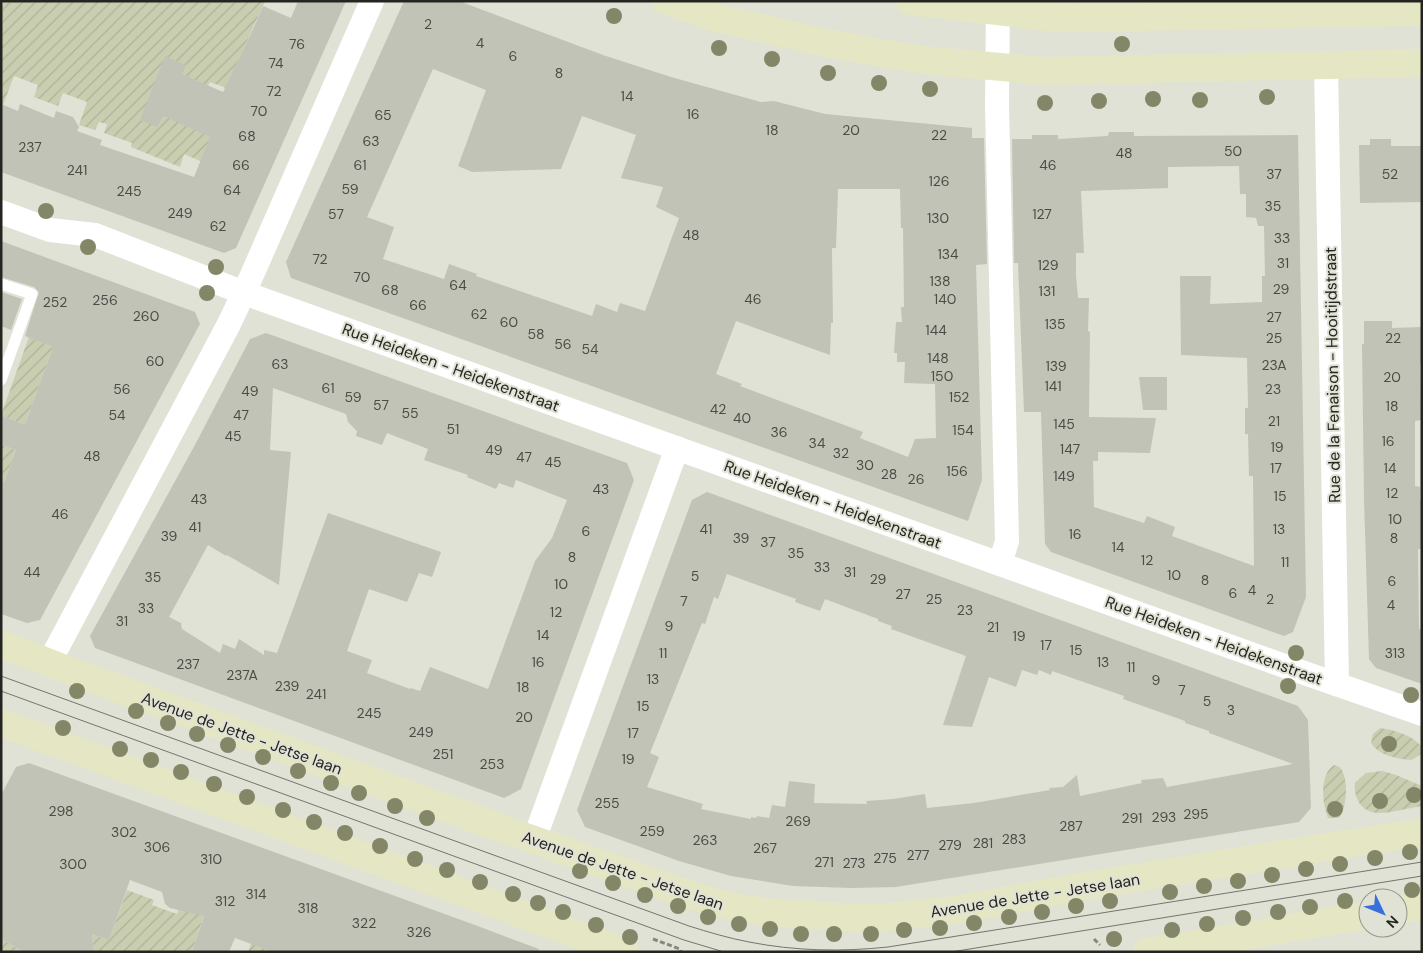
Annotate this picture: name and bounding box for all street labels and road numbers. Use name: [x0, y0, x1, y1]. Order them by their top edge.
street label: Rue de la Fenaison - Hooitijdstraat: [1320, 247, 1345, 503]
street label: Rue Heideken - Heidekenstraat: [339, 318, 562, 417]
street label: Rue Heideken - Heidekenstraat: [721, 455, 944, 554]
street label: Rue Heideken - Heidekenstraat: [1102, 591, 1325, 690]
street label: Avenue de Jette - Jetse laan: [139, 687, 345, 780]
street label: Avenue de Jette - Jetse laan: [519, 826, 727, 915]
street label: Avenue de Jette - Jetse laan: [929, 869, 1141, 922]

